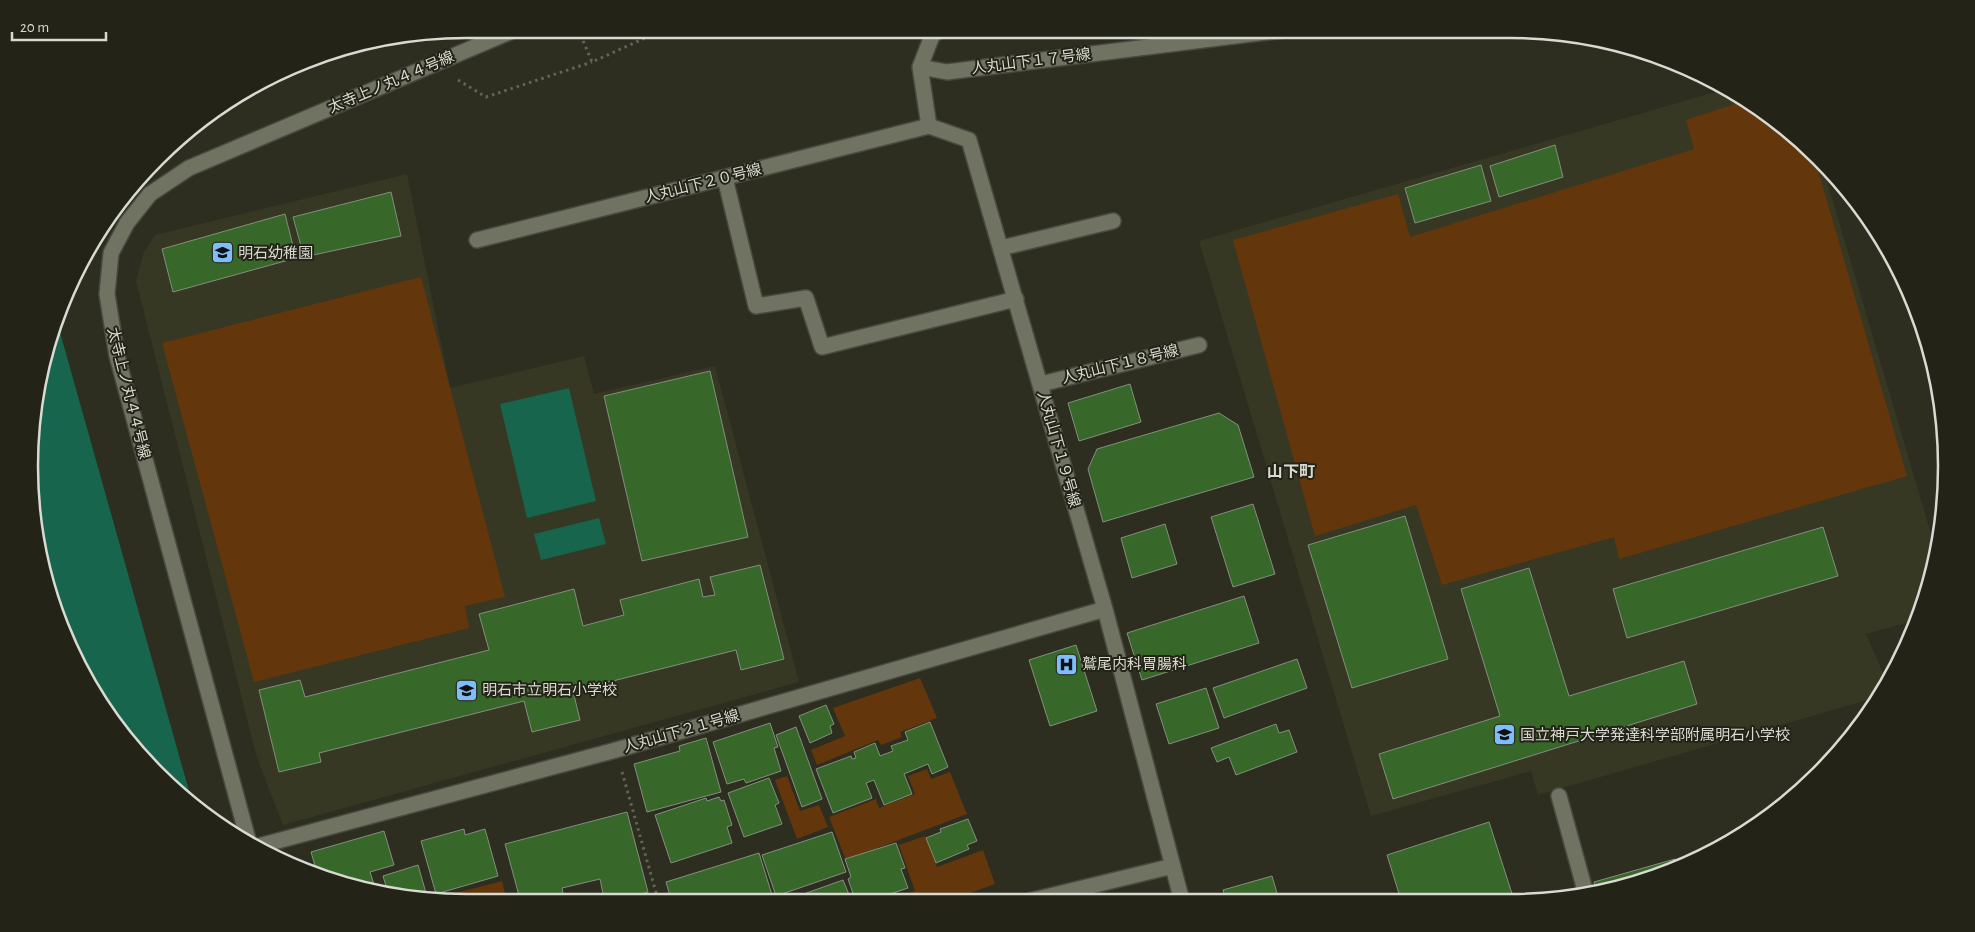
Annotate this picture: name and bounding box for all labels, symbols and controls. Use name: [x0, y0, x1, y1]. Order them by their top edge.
scale bar: [12, 10, 106, 42]
text: 20 m: [20, 20, 49, 35]
street label: 人丸山下１７号線: [970, 46, 1092, 76]
street label: 太寺上ノ丸４４号線: [326, 48, 456, 116]
street label: 人丸山下２０号線: [643, 161, 763, 205]
school or university icon: 明石幼稚園: [210, 241, 234, 265]
place label: 明石幼稚園: [238, 245, 313, 261]
street label: 太寺上ノ丸４４号線: [105, 326, 153, 460]
street label: 人丸山下１８号線: [1060, 342, 1180, 386]
street label: 人丸山下１９号線: [1035, 389, 1083, 509]
district label: 山下町: [1267, 464, 1315, 480]
hospital icon: 鷲尾内科胃腸科: [1054, 652, 1078, 676]
place label: 鷲尾内科胃腸科: [1082, 655, 1187, 672]
school or university icon: 明石市立明石小学校: [454, 678, 478, 702]
place label: 明石市立明石小学校: [482, 682, 617, 698]
street label: 人丸山下２１号線: [621, 707, 741, 755]
school or university icon: 国立神戸大学発達科学部附属明石小学校: [1492, 723, 1516, 747]
place label: 国立神戸大学発達科学部附属明石小学校: [1520, 726, 1790, 743]

